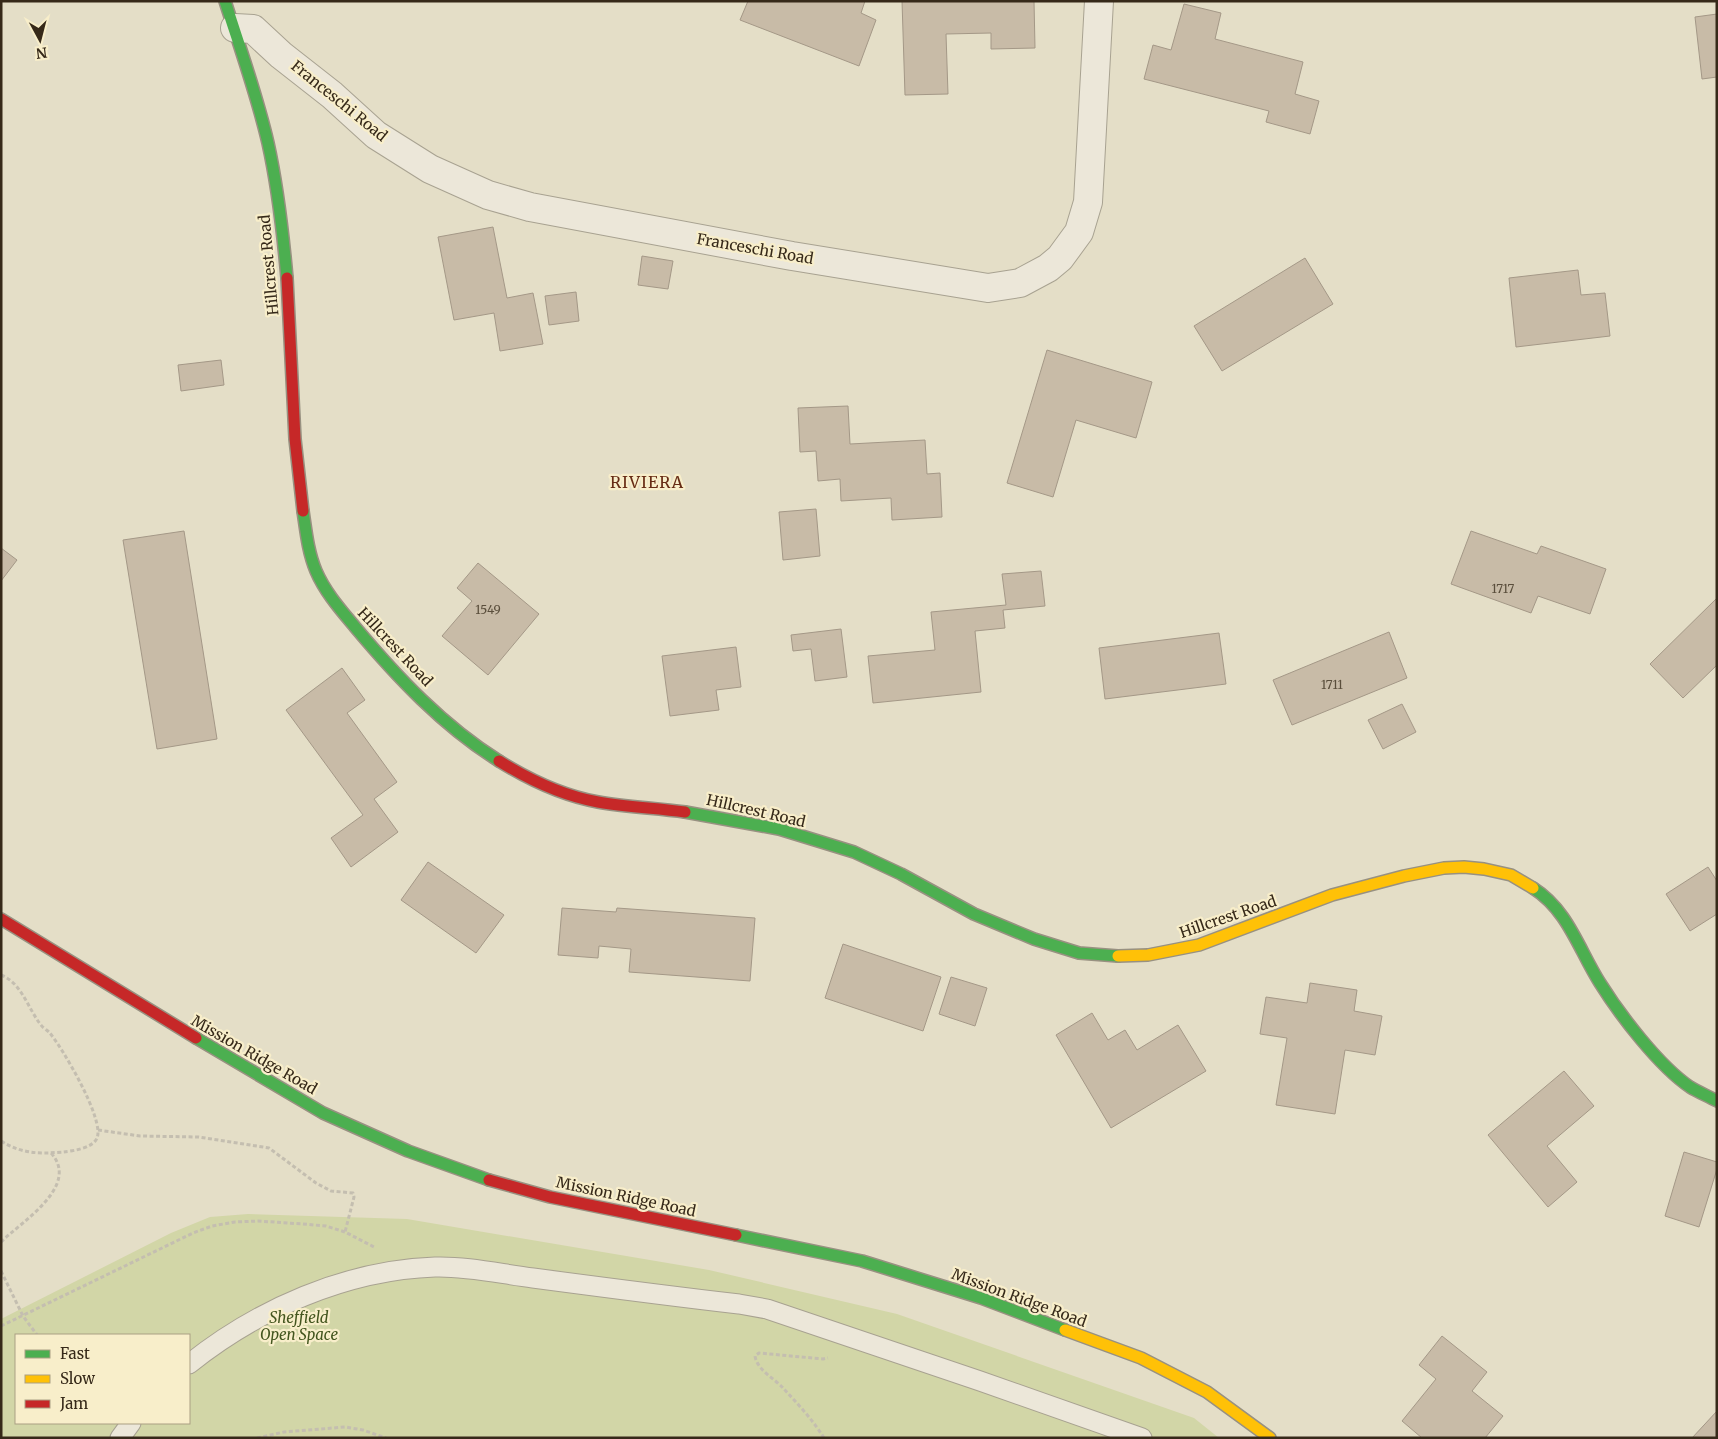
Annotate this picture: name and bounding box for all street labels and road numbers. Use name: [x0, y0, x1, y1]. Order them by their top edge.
street label: Franceschi Road: [287, 56, 391, 145]
street label: Hillcrest Road: [255, 214, 282, 316]
street label: Franceschi Road: [695, 229, 815, 268]
street label: Hillcrest Road: [354, 603, 437, 690]
street label: Hillcrest Road: [705, 790, 808, 831]
street label: Hillcrest Road: [1177, 891, 1279, 942]
street label: Mission Ridge Road: [188, 1011, 321, 1098]
street label: Mission Ridge Road: [555, 1172, 698, 1221]
street label: Mission Ridge Road: [949, 1264, 1089, 1331]

